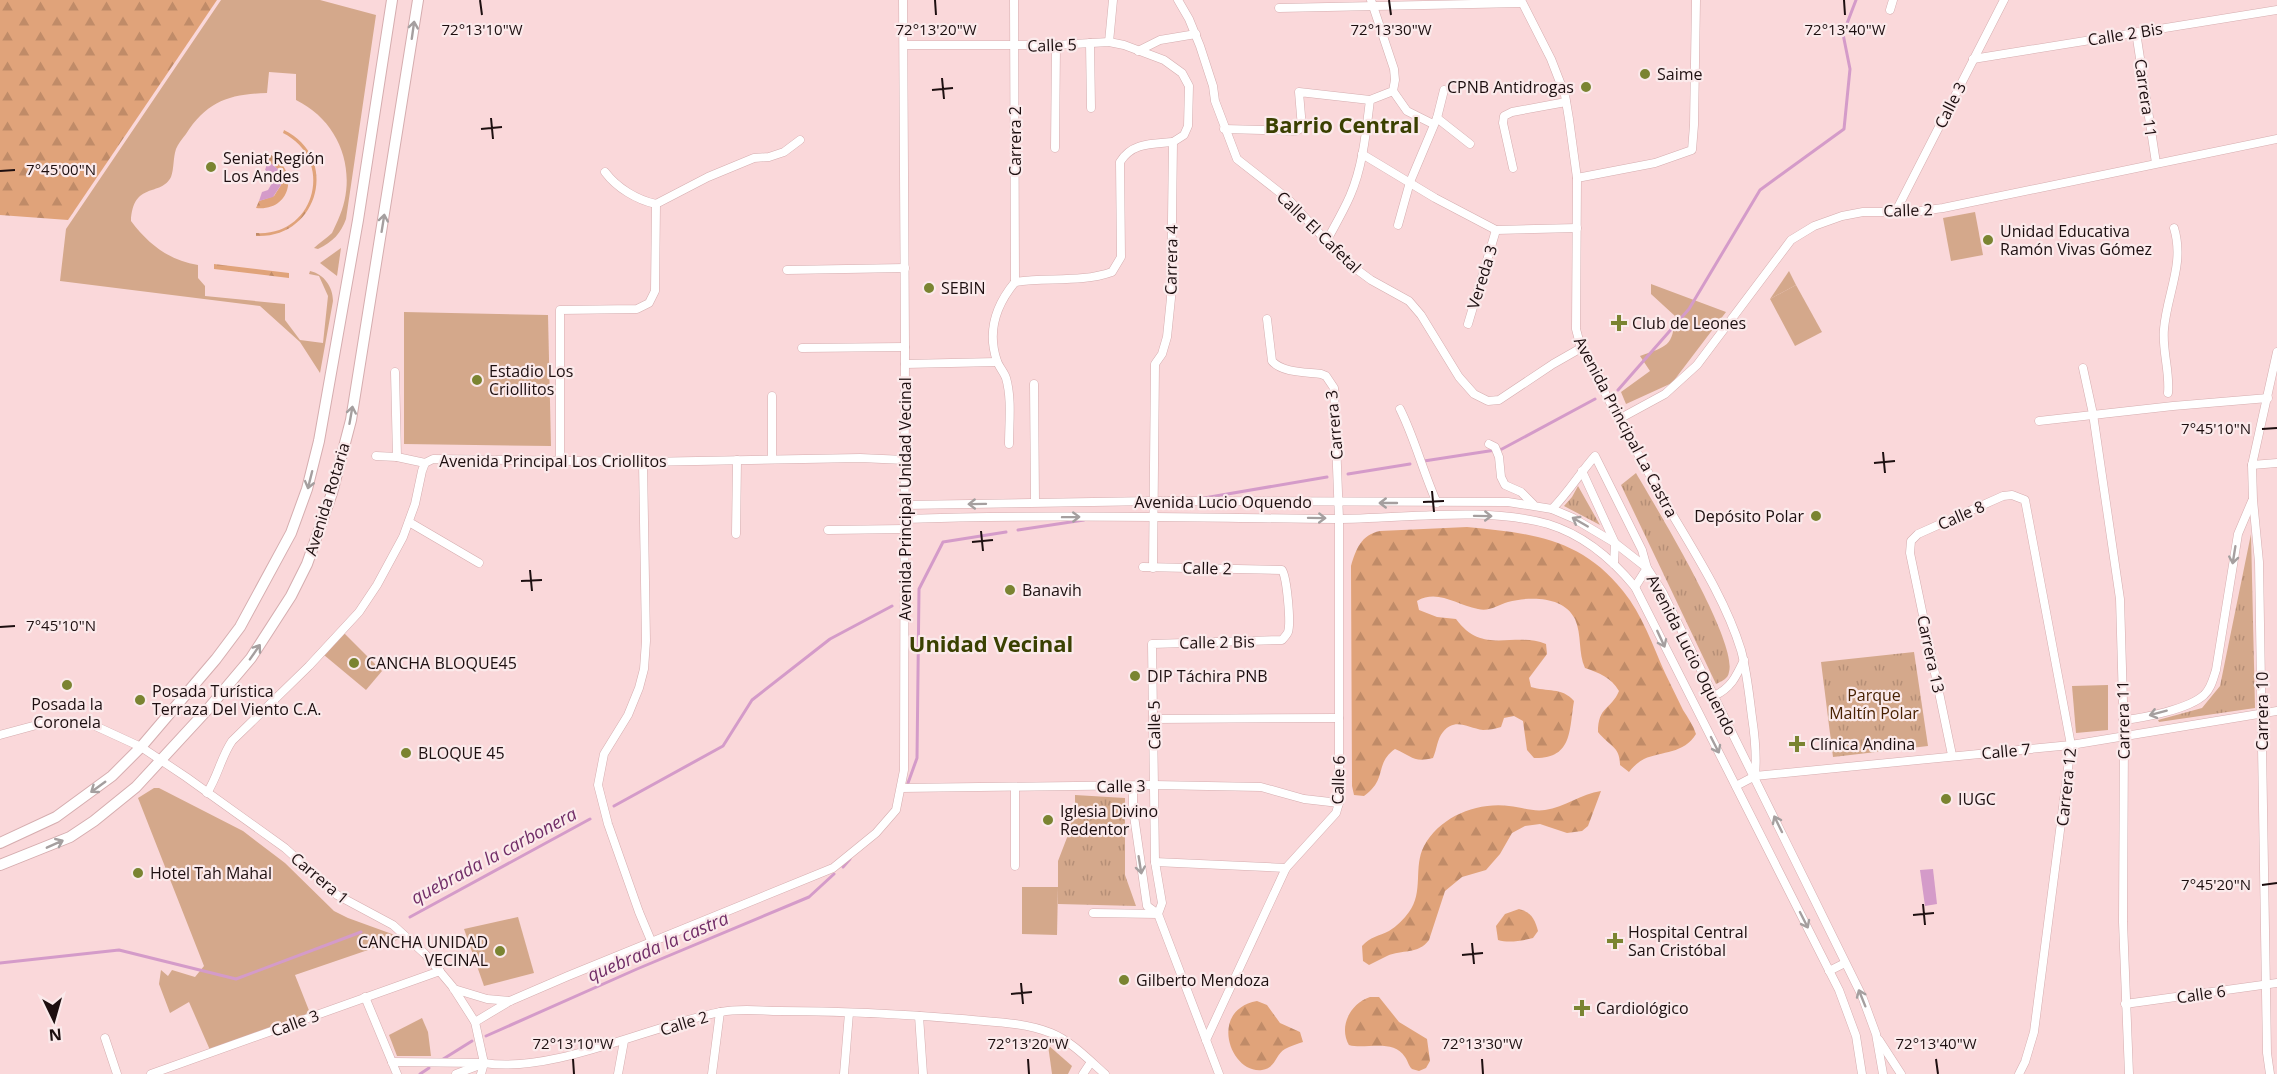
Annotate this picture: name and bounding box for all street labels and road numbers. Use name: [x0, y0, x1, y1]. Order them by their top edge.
street label: Calle 2 Bis: [2086, 17, 2164, 51]
street label: Calle 5: [1027, 33, 1077, 57]
street label: Carrera 11: [2130, 57, 2162, 139]
street label: Calle 3: [1929, 78, 1971, 132]
street label: Carrera 2: [1004, 106, 1026, 176]
street label: Calle El Cafetal: [1272, 186, 1366, 278]
street label: Calle 2: [1883, 198, 1933, 222]
street label: Carrera 4: [1159, 225, 1183, 295]
street label: Vereda 3: [1462, 242, 1502, 312]
street label: Avenida Principal La Castra: [1569, 333, 1683, 521]
street label: Avenida Principal Unidad Vecinal: [894, 377, 916, 621]
street label: Carrera 3: [1320, 389, 1348, 461]
street label: Avenida Rotaria: [299, 440, 355, 558]
street label: Avenida Principal Los Criollitos: [439, 450, 667, 472]
street label: Avenida Lucio Oquendo: [1134, 491, 1312, 513]
street label: Calle 8: [1934, 495, 1988, 535]
street label: Calle 2: [1182, 557, 1232, 579]
street label: Avenida Lucio Oquendo: [1642, 571, 1742, 739]
street label: Carrera 13: [1912, 613, 1950, 695]
street label: Calle 2 Bis: [1179, 630, 1255, 654]
street label: Carrera 10: [2251, 672, 2273, 750]
street label: Carrera 11: [2111, 680, 2135, 760]
street label: Calle 5: [1143, 700, 1165, 750]
street label: Calle 7: [1980, 738, 2032, 764]
street label: Carrera 12: [2051, 747, 2081, 827]
street label: Calle 6: [1326, 755, 1350, 805]
street label: Calle 3: [1096, 775, 1146, 797]
street label: Carrera 1: [286, 847, 354, 909]
street label: Calle 6: [2175, 980, 2227, 1008]
street label: Calle 3: [268, 1004, 322, 1042]
street label: Calle 2: [657, 1005, 711, 1041]

